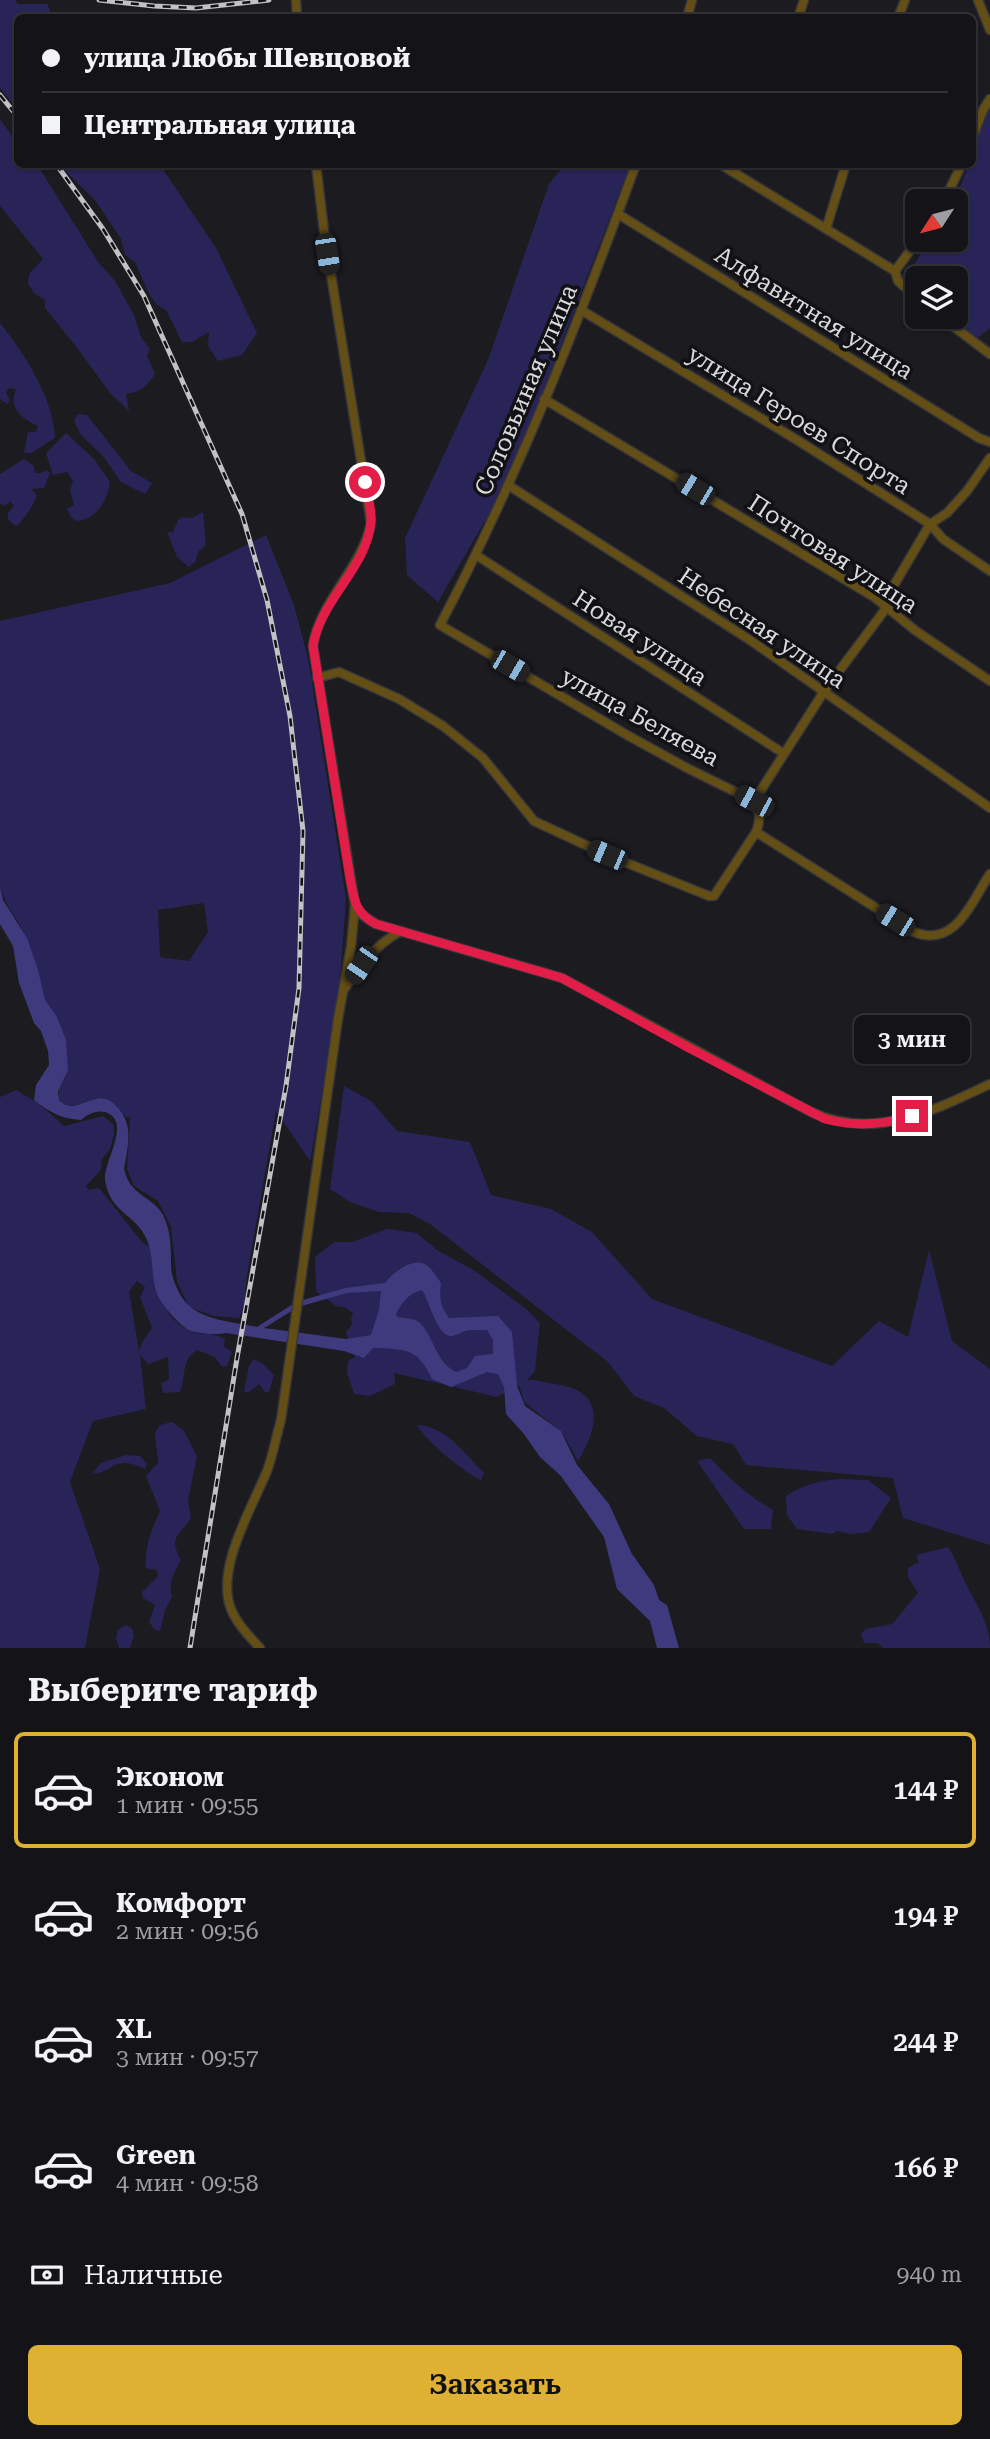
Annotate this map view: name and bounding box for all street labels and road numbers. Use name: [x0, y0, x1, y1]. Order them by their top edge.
street label: Алфавитная улица: [710, 241, 918, 385]
street label: Соловьиная улица: [469, 280, 583, 500]
street label: улица Героев Спорта: [682, 340, 916, 500]
street label: Почтовая улица: [743, 489, 923, 619]
street label: Небесная улица: [673, 562, 851, 694]
street label: Новая улица: [568, 584, 712, 692]
street label: улица Беляева: [556, 662, 724, 772]

